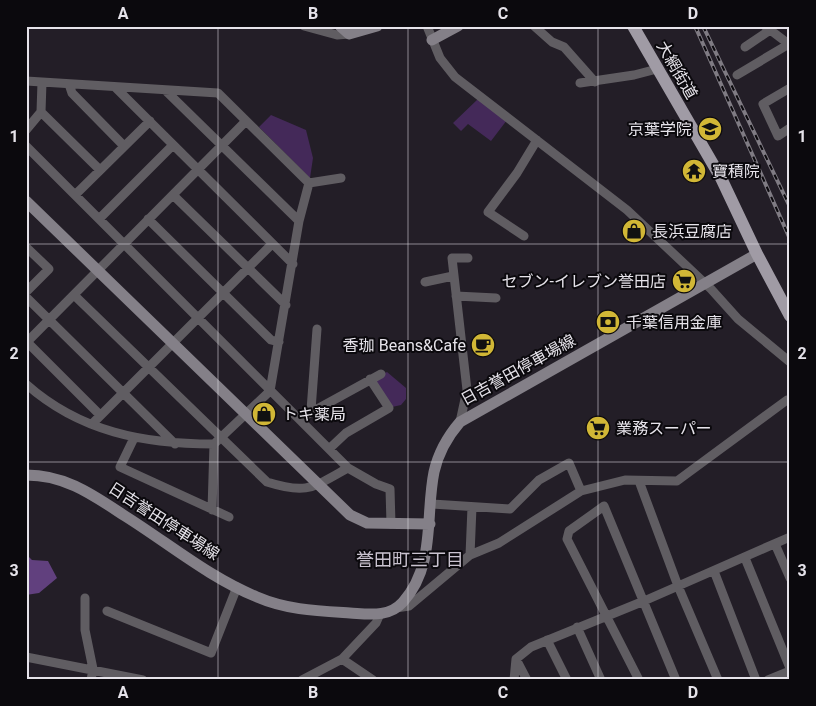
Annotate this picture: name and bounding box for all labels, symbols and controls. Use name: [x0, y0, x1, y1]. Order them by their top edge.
text: A: [118, 4, 129, 23]
text: B: [308, 4, 318, 23]
text: C: [498, 4, 508, 23]
text: D: [688, 4, 698, 23]
street label: 大網街道: [653, 38, 701, 102]
school or university icon: 京葉学院: [697, 116, 723, 142]
place label: 京葉学院: [628, 120, 692, 139]
text: 1: [9, 127, 19, 146]
text: 1: [797, 127, 807, 146]
temple icon: 寶積院: [681, 158, 707, 184]
place label: 寶積院: [712, 162, 760, 181]
shop icon: 長浜豆腐店: [621, 218, 647, 244]
place label: 長浜豆腐店: [652, 222, 732, 241]
supermarket icon: セブン-イレブン誉田店: [671, 268, 697, 294]
place label: セブン-イレブン誉田店: [502, 272, 666, 291]
bank icon: 千葉信用金庫: [595, 309, 621, 335]
place label: 千葉信用金庫: [626, 313, 722, 332]
street label: 日吉誉田停車場線: [457, 331, 579, 409]
cafe icon: 香珈 Beans&Cafe: [470, 332, 496, 358]
place label: 香珈 Beans&Cafe: [343, 336, 466, 355]
text: 2: [9, 344, 19, 363]
text: 2: [797, 344, 807, 363]
shop icon: トキ薬局: [251, 401, 277, 427]
place label: トキ薬局: [282, 405, 346, 424]
supermarket icon: 業務スーパー: [585, 415, 611, 441]
place label: 業務スーパー: [616, 419, 712, 438]
street label: 日吉誉田停車場線: [105, 478, 223, 564]
district label: 誉田町三丁目: [356, 549, 464, 570]
text: 3: [9, 561, 19, 580]
text: 3: [797, 561, 807, 580]
text: A: [118, 683, 129, 702]
text: B: [308, 683, 318, 702]
text: C: [498, 683, 508, 702]
text: D: [688, 683, 698, 702]

